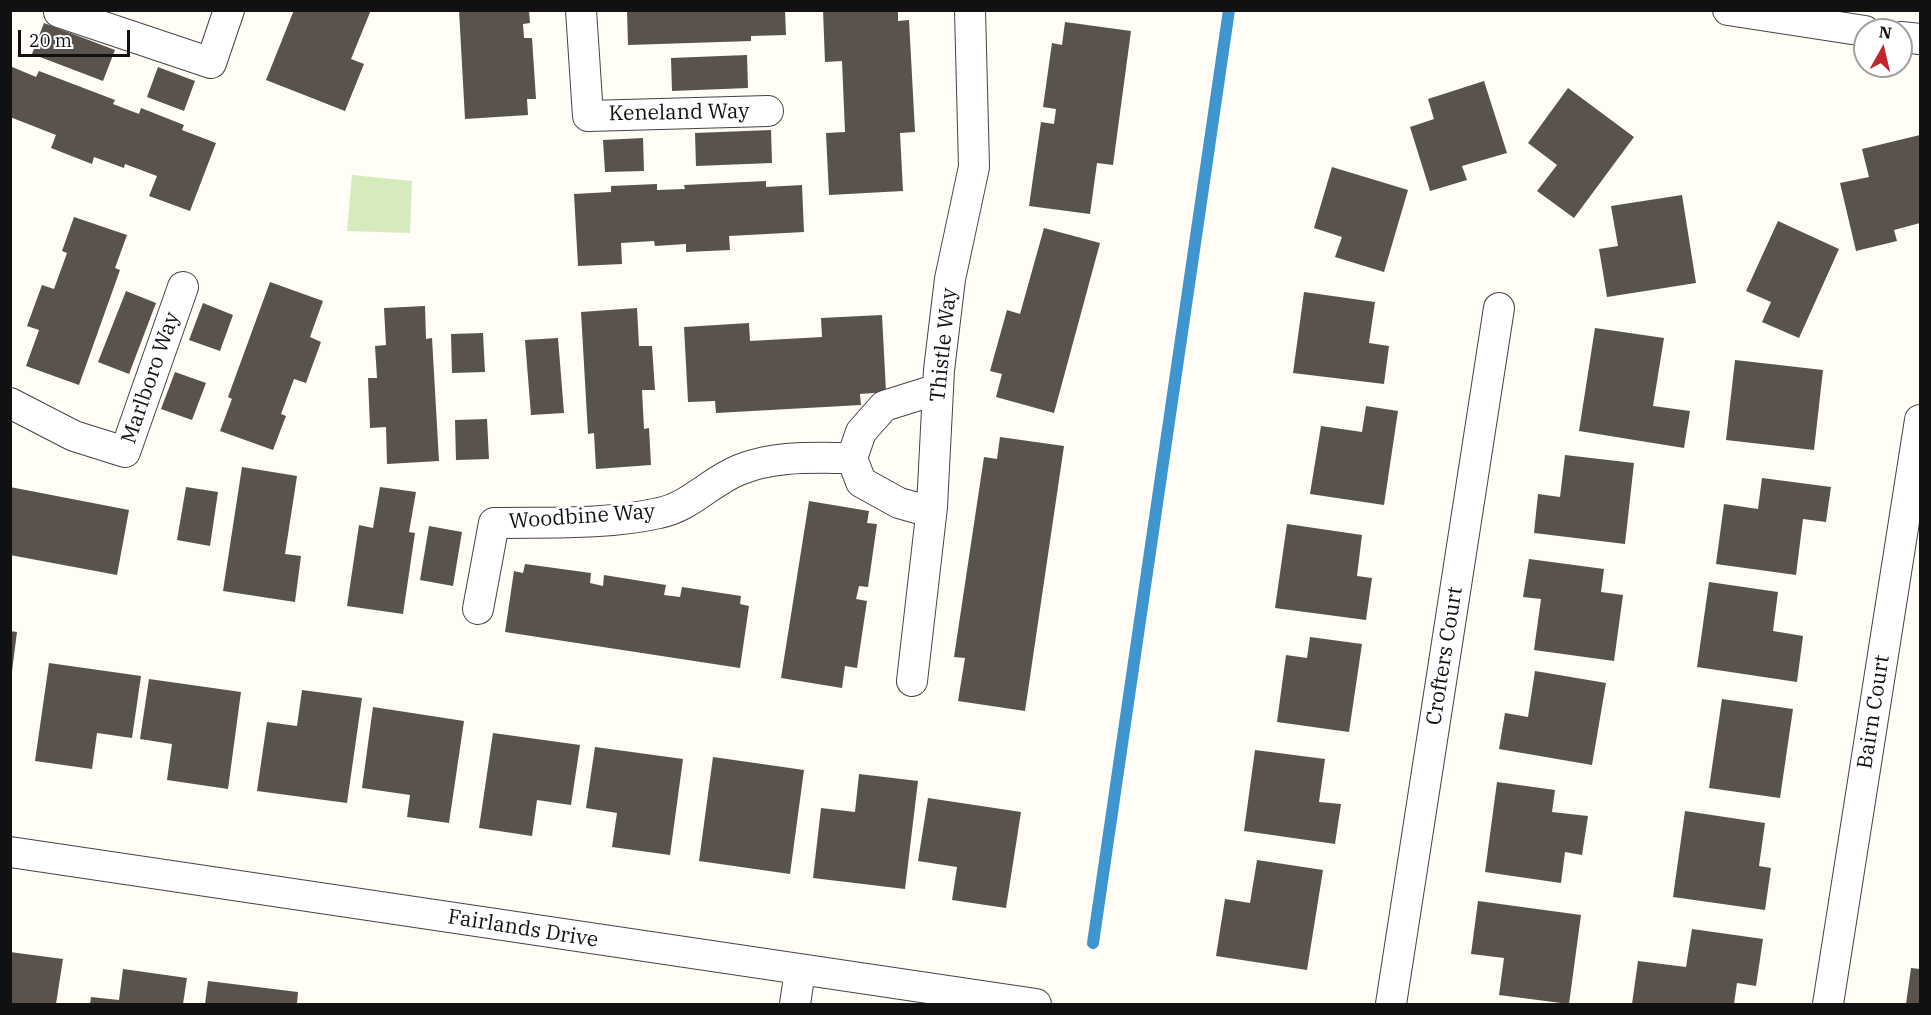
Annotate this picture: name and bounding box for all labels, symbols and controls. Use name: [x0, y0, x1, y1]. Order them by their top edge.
scale bar: [21, 18, 134, 56]
north arrow: [1853, 18, 1913, 78]
text: N: [1878, 21, 1893, 43]
text: 20 m: [29, 29, 72, 52]
street label: Keneland Way: [608, 99, 750, 127]
street label: Thistle Way: [925, 287, 963, 403]
street label: Marlboro Way: [117, 309, 185, 447]
street label: Woodbine Way: [508, 499, 656, 535]
street label: Crofters Court: [1422, 585, 1468, 727]
street label: Bairn Court: [1853, 653, 1895, 771]
street label: Fairlands Drive: [446, 905, 600, 953]

